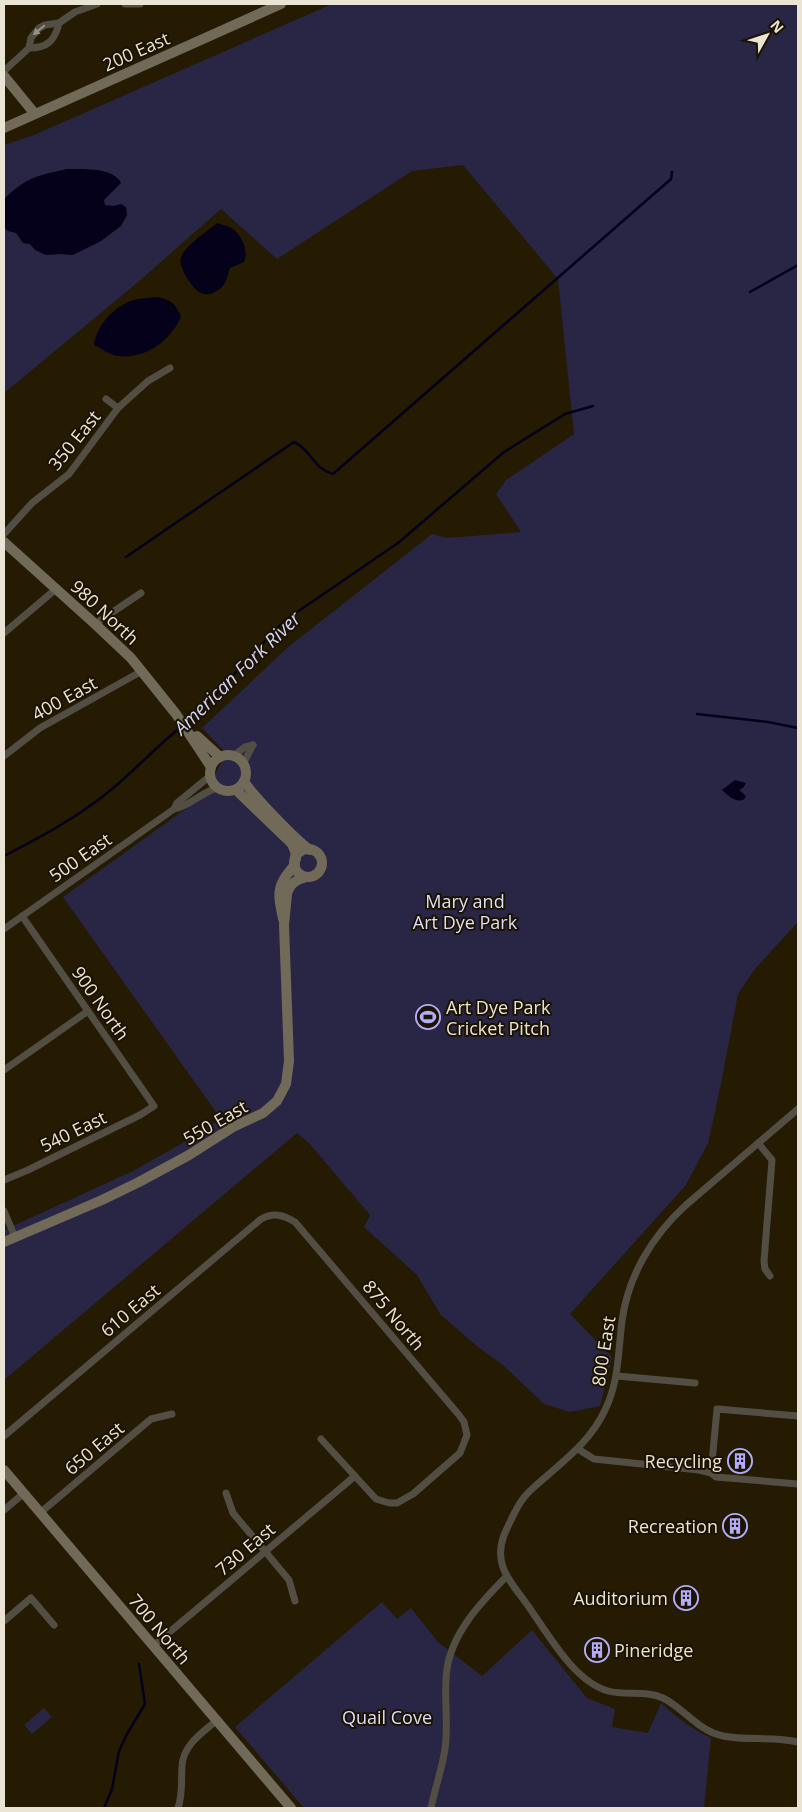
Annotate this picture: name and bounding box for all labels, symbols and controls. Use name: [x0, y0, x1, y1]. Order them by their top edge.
north arrow: [742, 10, 792, 60]
text: N: [766, 16, 788, 37]
one-way arrow: [33, 25, 46, 36]
street label: 200 East: [99, 26, 173, 76]
street label: 350 East: [42, 405, 106, 475]
street label: 980 North: [66, 574, 144, 650]
water label: American Fork River: [166, 605, 307, 742]
street label: 400 East: [27, 670, 101, 726]
street label: 500 East: [44, 827, 116, 887]
park label: Mary and Art Dye Park: [413, 889, 518, 934]
street label: 900 North: [67, 961, 135, 1045]
place label: Art Dye Park Cricket Pitch: [446, 995, 551, 1040]
sports icon: Art Dye Park Cricket Pitch: [415, 1004, 441, 1030]
street label: 550 East: [178, 1094, 252, 1150]
street label: 540 East: [36, 1105, 110, 1157]
street label: 875 North: [358, 1275, 430, 1355]
street label: 610 East: [95, 1278, 165, 1342]
street label: 800 East: [586, 1314, 620, 1388]
street label: 650 East: [59, 1416, 129, 1480]
building icon: Recycling: [727, 1448, 753, 1474]
place label: Recycling: [645, 1449, 722, 1473]
building icon: Recreation: [722, 1513, 748, 1539]
place label: Recreation: [628, 1514, 718, 1538]
street label: 730 East: [210, 1517, 280, 1581]
building icon: Auditorium: [673, 1585, 699, 1611]
place label: Auditorium: [573, 1586, 668, 1610]
street label: 700 North: [124, 1589, 196, 1669]
building icon: Pineridge: [584, 1637, 610, 1663]
place label: Pineridge: [614, 1638, 693, 1662]
park label: Quail Cove: [342, 1705, 432, 1729]

